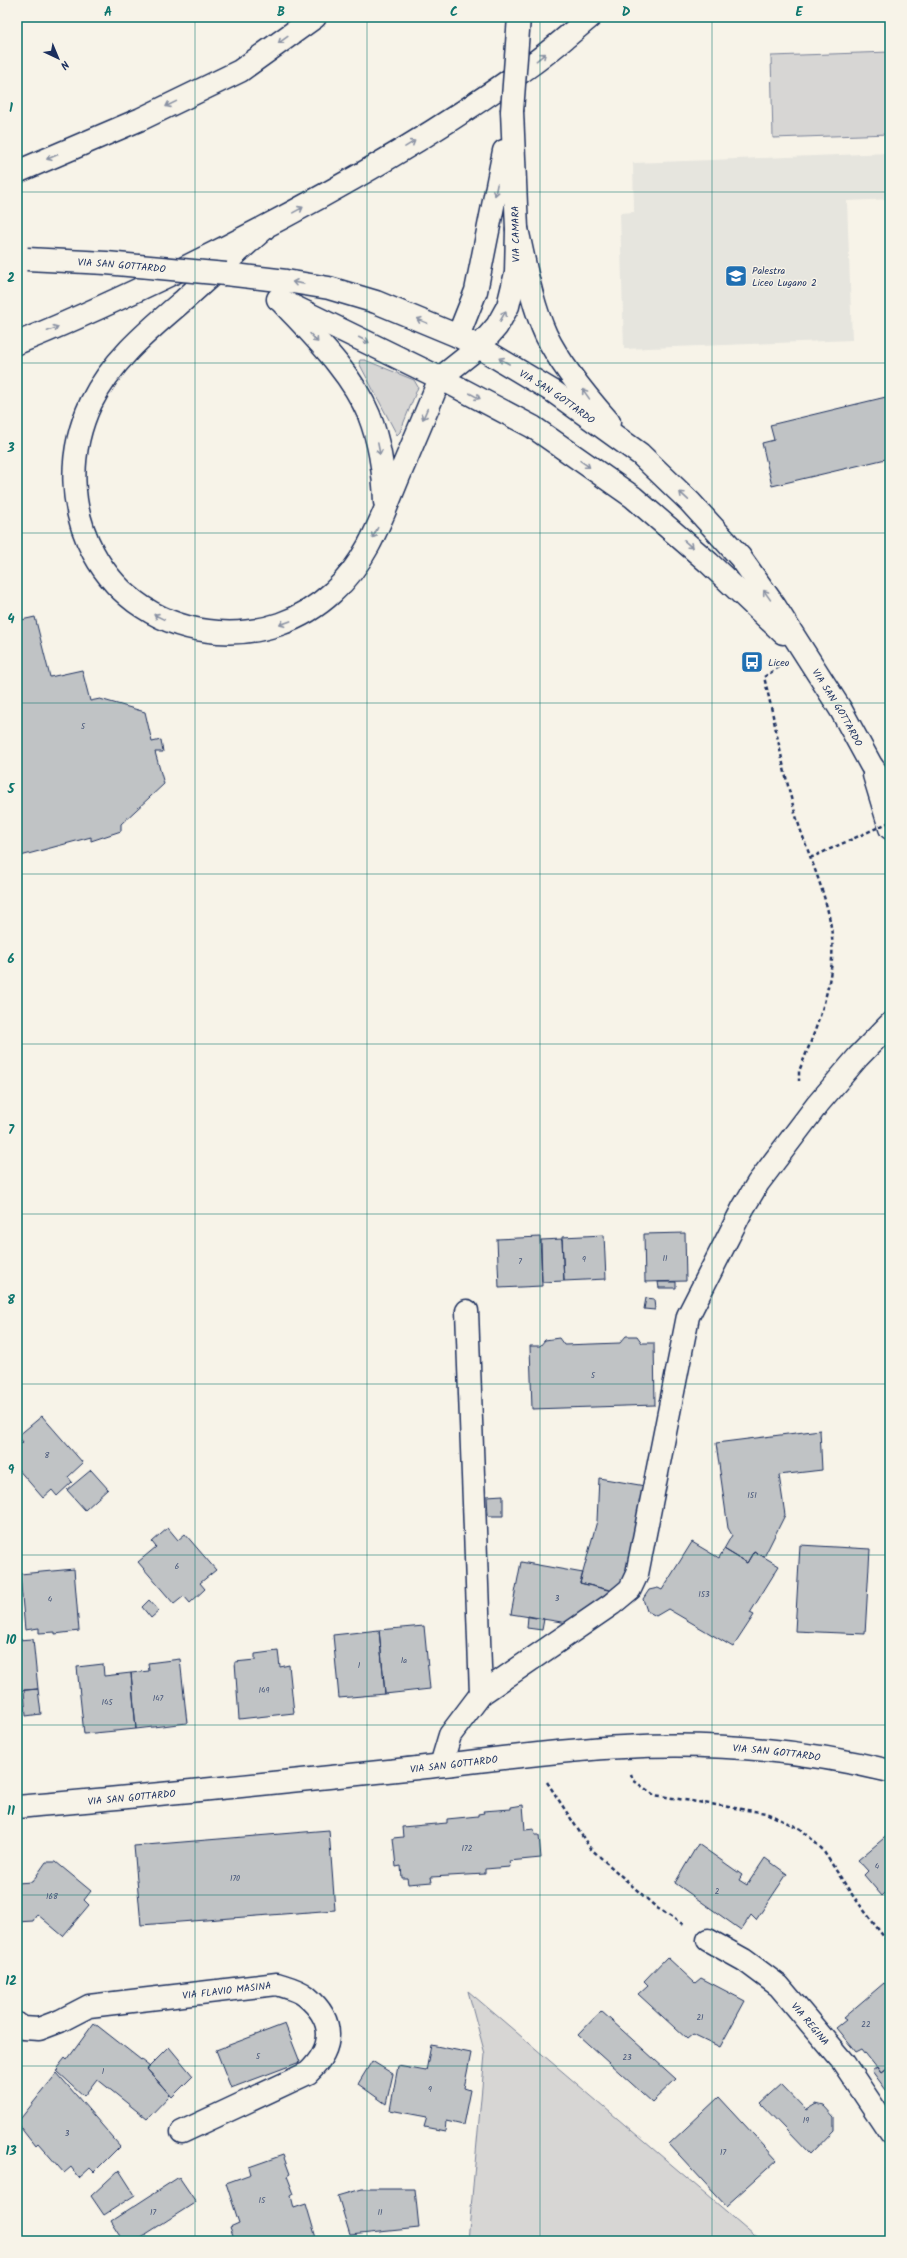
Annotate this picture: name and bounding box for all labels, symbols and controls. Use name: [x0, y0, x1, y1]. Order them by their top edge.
text: A: [104, 2, 112, 23]
text: B: [277, 2, 285, 23]
text: C: [450, 2, 458, 23]
text: D: [622, 2, 631, 23]
text: E: [795, 2, 803, 23]
one-way arrow: [278, 36, 289, 44]
north arrow: [38, 38, 78, 78]
one-way arrow: [536, 52, 547, 61]
text: N: [55, 56, 73, 73]
text: 1: [9, 98, 13, 119]
one-way arrow: [165, 101, 177, 108]
one-way arrow: [404, 140, 416, 148]
one-way arrow: [47, 154, 59, 161]
one-way arrow: [492, 183, 500, 196]
one-way arrow: [292, 206, 304, 214]
street label: VIA CAMARA: [508, 206, 524, 262]
street label: VIA SAN GOTTARDO: [77, 255, 166, 277]
school or university icon: Palestra Liceo Lugano 2: [723, 263, 749, 289]
place label: Palestra Liceo Lugano 2: [752, 263, 817, 291]
text: 2: [7, 268, 15, 289]
one-way arrow: [292, 279, 305, 287]
one-way arrow: [499, 310, 507, 322]
one-way arrow: [416, 317, 428, 325]
one-way arrow: [47, 324, 59, 332]
one-way arrow: [310, 333, 319, 343]
one-way arrow: [358, 337, 370, 344]
one-way arrow: [498, 357, 510, 365]
street label: VIA SAN GOTTARDO: [516, 366, 598, 428]
one-way arrow: [582, 389, 590, 400]
one-way arrow: [469, 393, 481, 400]
one-way arrow: [421, 407, 429, 419]
text: 3: [6, 438, 15, 459]
one-way arrow: [376, 442, 384, 455]
one-way arrow: [580, 460, 591, 468]
one-way arrow: [679, 491, 689, 501]
one-way arrow: [370, 527, 378, 539]
one-way arrow: [682, 539, 692, 548]
one-way arrow: [763, 590, 771, 601]
text: 4: [7, 609, 15, 630]
one-way arrow: [153, 613, 165, 620]
one-way arrow: [279, 619, 291, 627]
bus stop icon: Liceo: [739, 649, 765, 675]
place label: Liceo: [768, 655, 790, 671]
street label: VIA SAN GOTTARDO: [808, 666, 866, 750]
house number: 5: [81, 720, 86, 733]
text: 5: [7, 779, 16, 800]
text: 6: [7, 949, 15, 970]
text: 7: [8, 1120, 15, 1141]
house number: 11: [662, 1252, 668, 1265]
house number: 9: [582, 1253, 586, 1266]
house number: 7: [518, 1255, 522, 1268]
text: 8: [7, 1290, 15, 1311]
house number: 5: [591, 1369, 596, 1382]
house number: 8: [45, 1449, 50, 1462]
text: 9: [8, 1460, 15, 1481]
house number: 151: [747, 1489, 757, 1502]
house number: 6: [175, 1560, 179, 1573]
house number: 153: [698, 1588, 710, 1601]
house number: 3: [555, 1592, 560, 1605]
house number: 4: [48, 1593, 53, 1606]
text: 10: [6, 1630, 17, 1651]
house number: 1a: [401, 1654, 407, 1667]
house number: 1: [358, 1659, 361, 1672]
house number: 149: [259, 1684, 270, 1697]
house number: 147: [153, 1692, 164, 1705]
house number: 145: [101, 1696, 113, 1709]
street label: VIA SAN GOTTARDO: [732, 1740, 822, 1766]
street label: VIA SAN GOTTARDO: [409, 1752, 499, 1778]
street label: VIA SAN GOTTARDO: [87, 1786, 176, 1810]
text: 11: [7, 1801, 15, 1822]
house number: 172: [462, 1842, 473, 1855]
house number: 4: [875, 1860, 880, 1873]
house number: 170: [230, 1872, 240, 1885]
house number: 2: [715, 1885, 720, 1898]
house number: 168: [46, 1890, 58, 1903]
text: 12: [5, 1971, 17, 1992]
street label: VIA FLAVIO MASINA: [182, 1978, 272, 2004]
street label: VIA REGINA: [787, 1999, 833, 2049]
house number: 21: [696, 2011, 704, 2024]
house number: 22: [861, 2018, 871, 2031]
house number: 5: [256, 2050, 261, 2063]
house number: 23: [622, 2051, 632, 2064]
house number: 1: [102, 2065, 105, 2078]
house number: 9: [428, 2083, 432, 2096]
house number: 19: [803, 2114, 809, 2127]
house number: 3: [65, 2127, 70, 2140]
text: 13: [5, 2141, 17, 2162]
house number: 17: [720, 2146, 726, 2159]
house number: 15: [259, 2194, 266, 2207]
house number: 17: [150, 2206, 156, 2219]
house number: 11: [377, 2206, 383, 2219]

